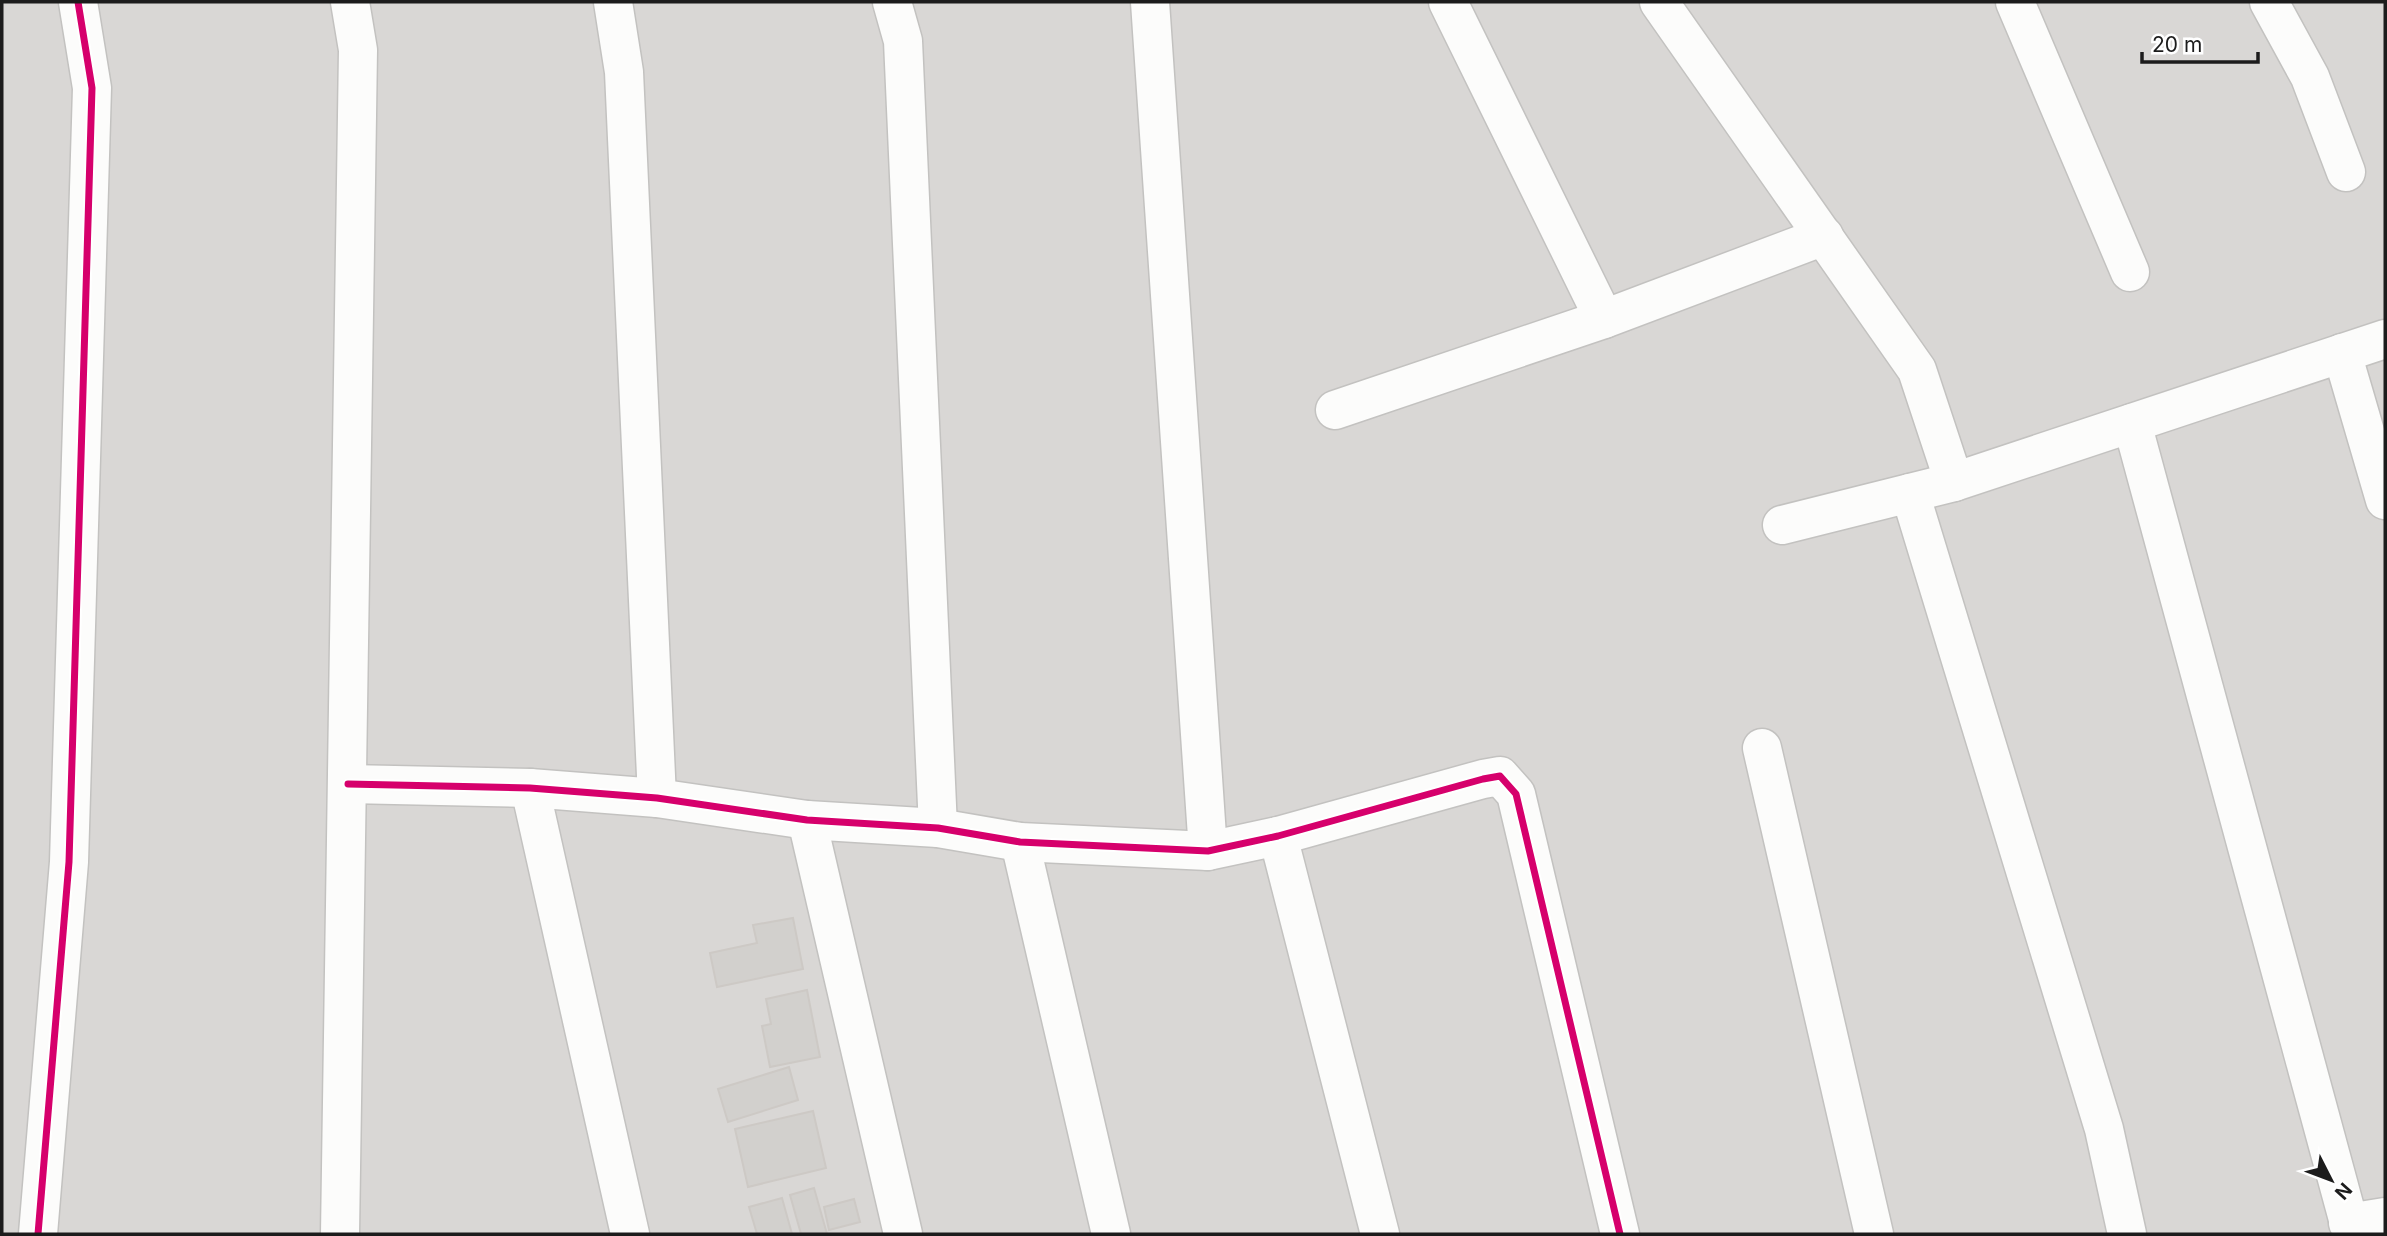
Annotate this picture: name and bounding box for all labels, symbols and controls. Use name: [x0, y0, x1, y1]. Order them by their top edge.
scale bar: [2142, 21, 2258, 65]
text: 20 m: [2152, 32, 2202, 57]
north arrow: [2296, 1145, 2366, 1215]
text: N: [2330, 1178, 2357, 1204]

